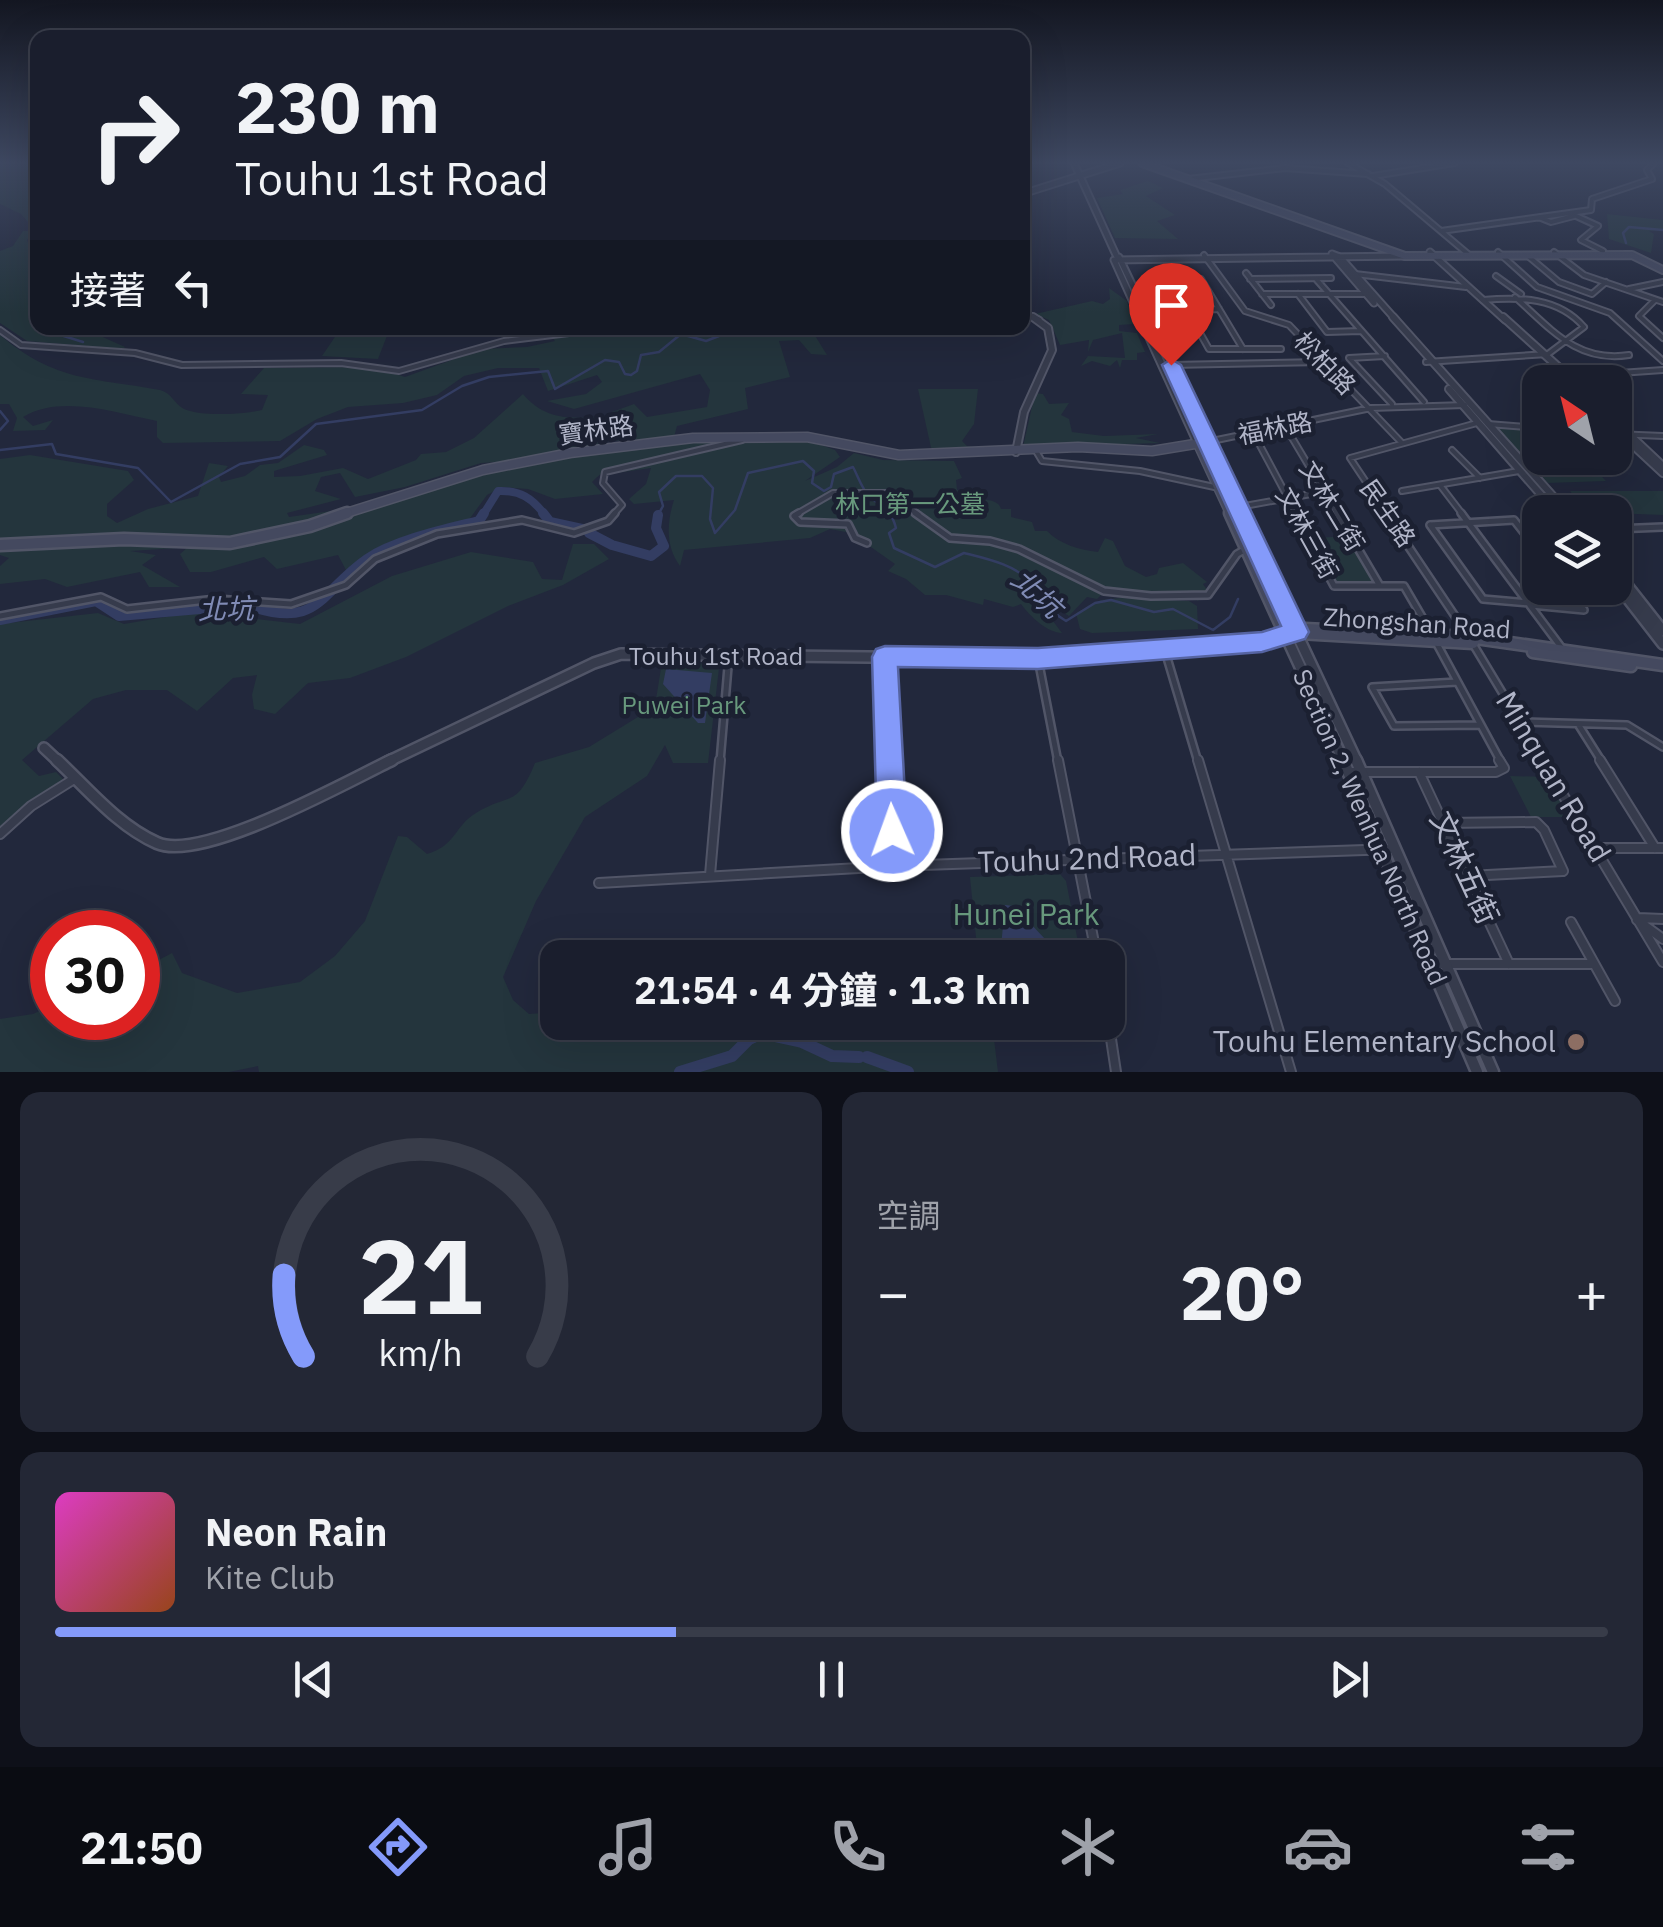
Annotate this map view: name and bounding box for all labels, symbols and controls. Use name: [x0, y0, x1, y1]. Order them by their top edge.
text: 230 m: [235, 61, 440, 152]
icon: right: [70, 70, 200, 200]
text: Touhu 1st Road: [235, 149, 549, 207]
icon: left: [166, 260, 221, 315]
pin: [1129, 263, 1214, 366]
text: 接著: [70, 265, 146, 314]
icon: arrive: [1144, 278, 1199, 333]
street label: 松柏路: [1287, 324, 1363, 401]
north arrow: [1522, 365, 1632, 475]
map controls: [1522, 365, 1632, 605]
street label: 福林路: [1235, 404, 1315, 451]
street label: 寶林路: [556, 408, 635, 451]
street label: 文林二街: [1293, 454, 1372, 557]
street label: 民生路: [1353, 473, 1423, 553]
street label: 文林三街: [1269, 481, 1346, 584]
park label: 林口第一公墓: [835, 487, 985, 520]
button: layers: [1522, 495, 1632, 605]
water label: 北坑: [1004, 560, 1073, 628]
water label: 北坑: [198, 589, 258, 627]
street label: Zhongshan Road: [1322, 600, 1512, 645]
street label: Touhu 1st Road: [629, 639, 803, 672]
street label: Section 2, Wenhua North Road: [1286, 664, 1455, 990]
street label: Minquan Road: [1488, 684, 1621, 869]
park label: Puwei Park: [622, 688, 746, 721]
position arrow: [840, 779, 944, 883]
street label: 文林五街: [1422, 805, 1508, 930]
street label: Touhu 2nd Road: [977, 834, 1197, 881]
park label: Hunei Park: [952, 894, 1100, 933]
speed limit sign: 30: [30, 910, 160, 1040]
text: 21:54 · 4 分鐘 · 1.3 km: [634, 965, 1031, 1014]
place label: Touhu Elementary School: [1213, 1021, 1556, 1060]
marker: Touhu Elementary School: [1565, 1031, 1587, 1053]
text: 空調: [877, 1194, 941, 1236]
text: 21: [358, 1207, 483, 1343]
text: 20°: [1180, 1243, 1305, 1341]
text: −: [877, 1257, 910, 1328]
text: +: [1575, 1257, 1608, 1328]
text: km/h: [379, 1329, 463, 1376]
text: Neon Rain: [205, 1507, 387, 1556]
text: Kite Club: [205, 1556, 335, 1598]
icon: previous: [286, 1652, 341, 1707]
icon: pause: [804, 1652, 859, 1707]
icon: next: [1322, 1652, 1377, 1707]
icon: directions: [363, 1812, 433, 1882]
icon: music: [593, 1812, 663, 1882]
icon: phone: [823, 1812, 893, 1882]
icon: climate: [1053, 1812, 1123, 1882]
icon: car: [1283, 1812, 1353, 1882]
icon: filters: [1513, 1812, 1583, 1882]
text: 21:50: [80, 1818, 203, 1876]

